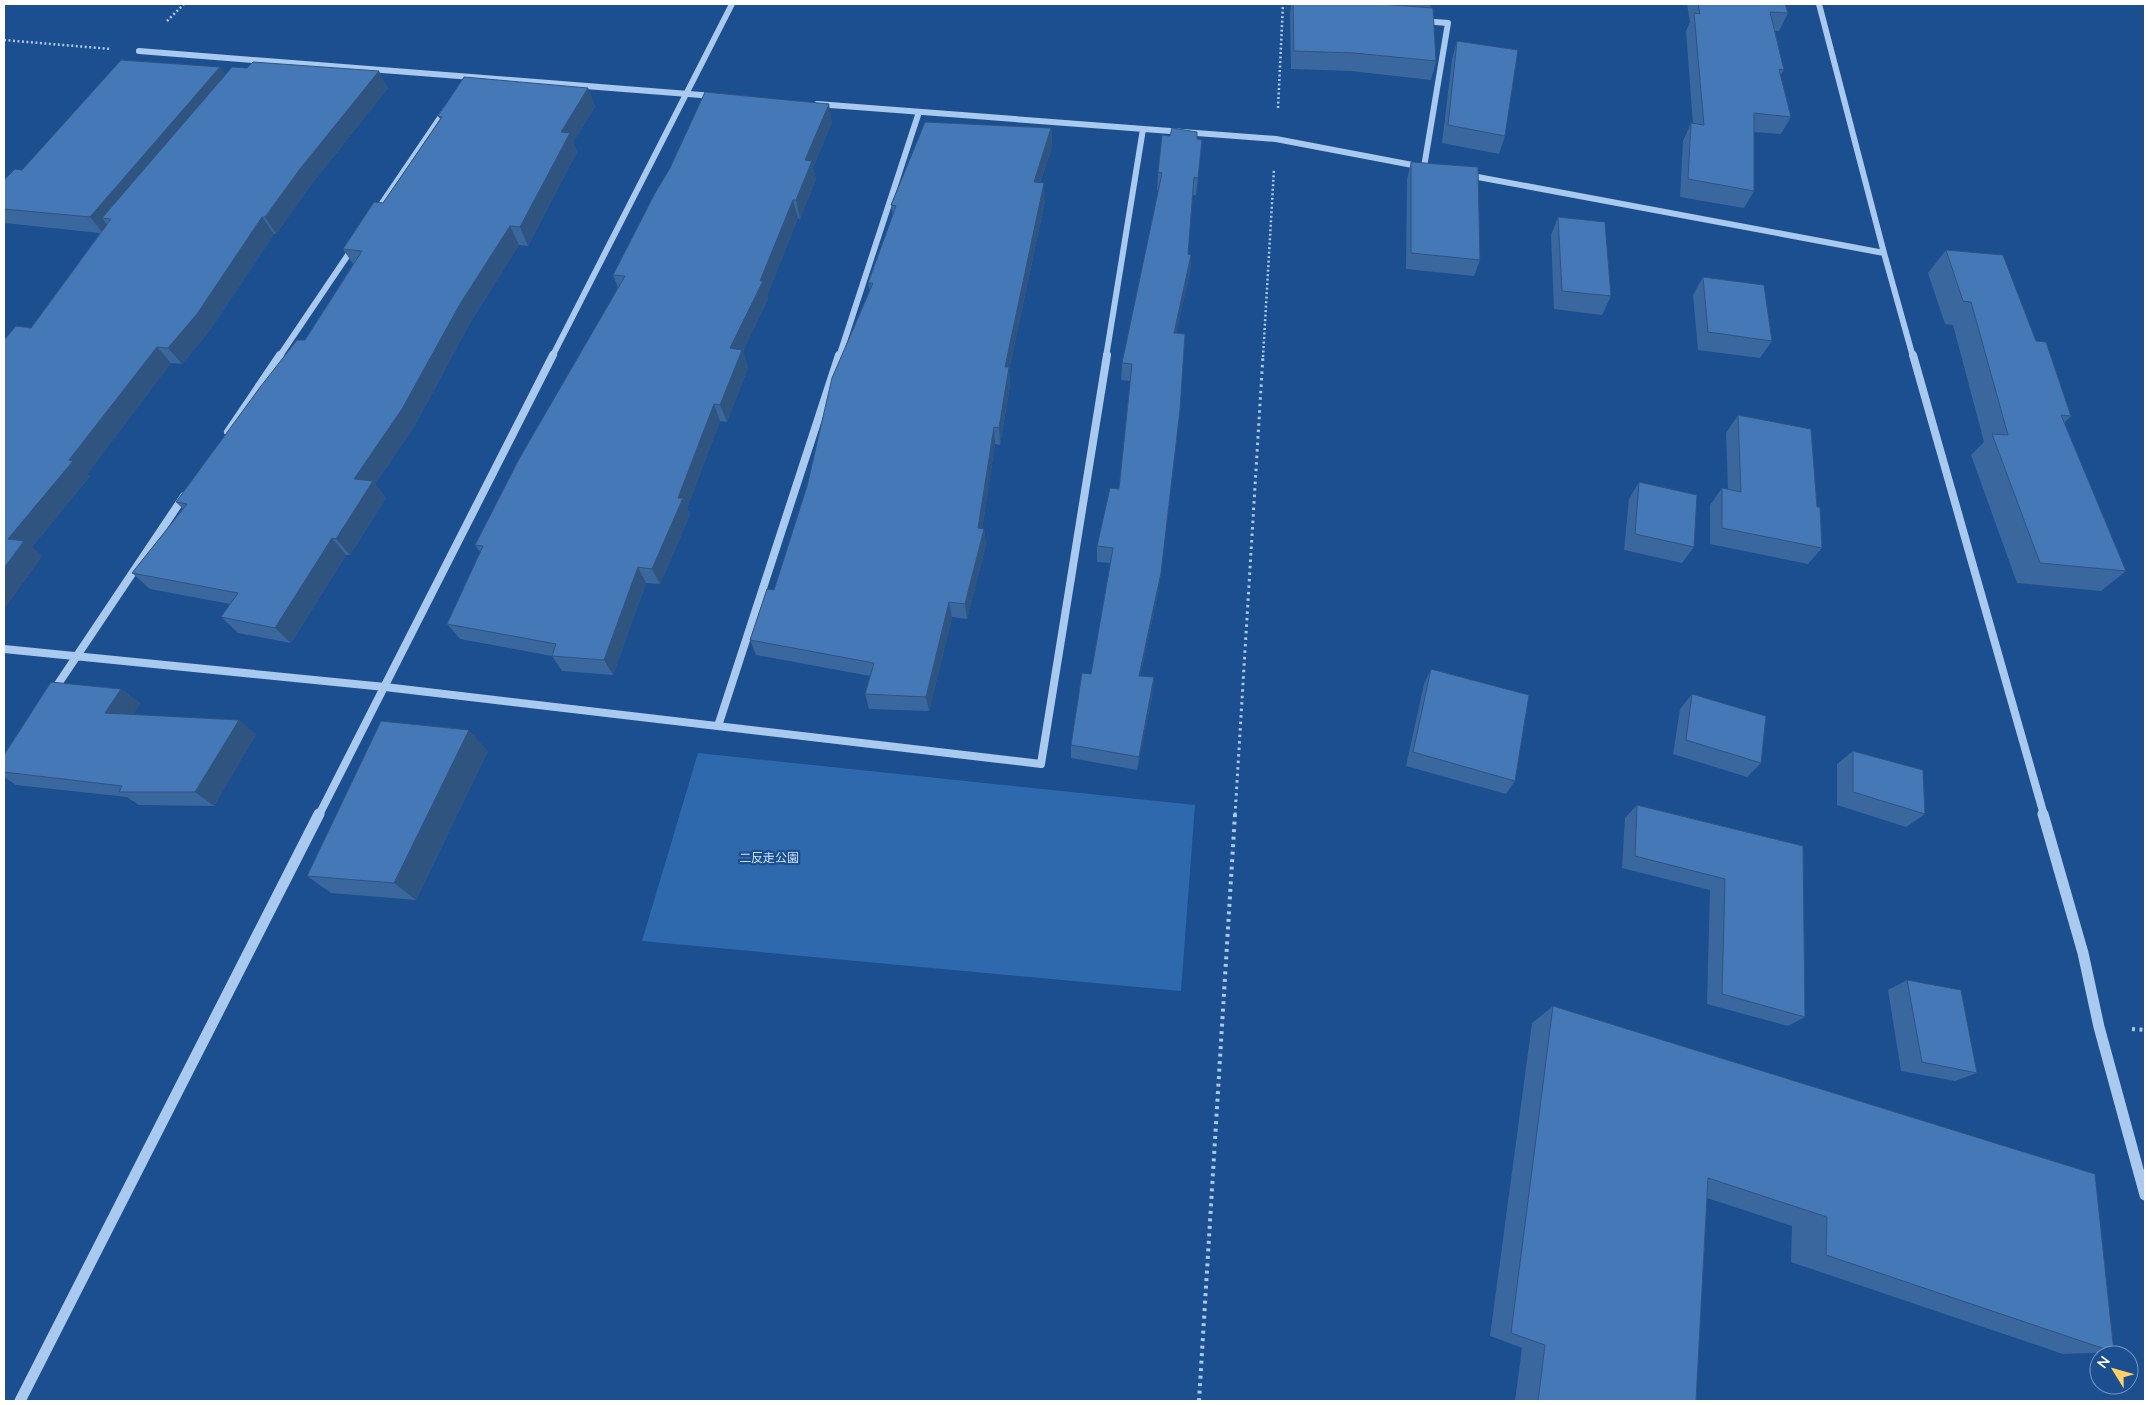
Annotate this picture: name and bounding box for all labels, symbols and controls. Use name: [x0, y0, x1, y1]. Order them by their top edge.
park label: 二反走公園: [739, 850, 799, 865]
north arrow: [2089, 1345, 2139, 1395]
text: N: [2093, 1352, 2113, 1371]

